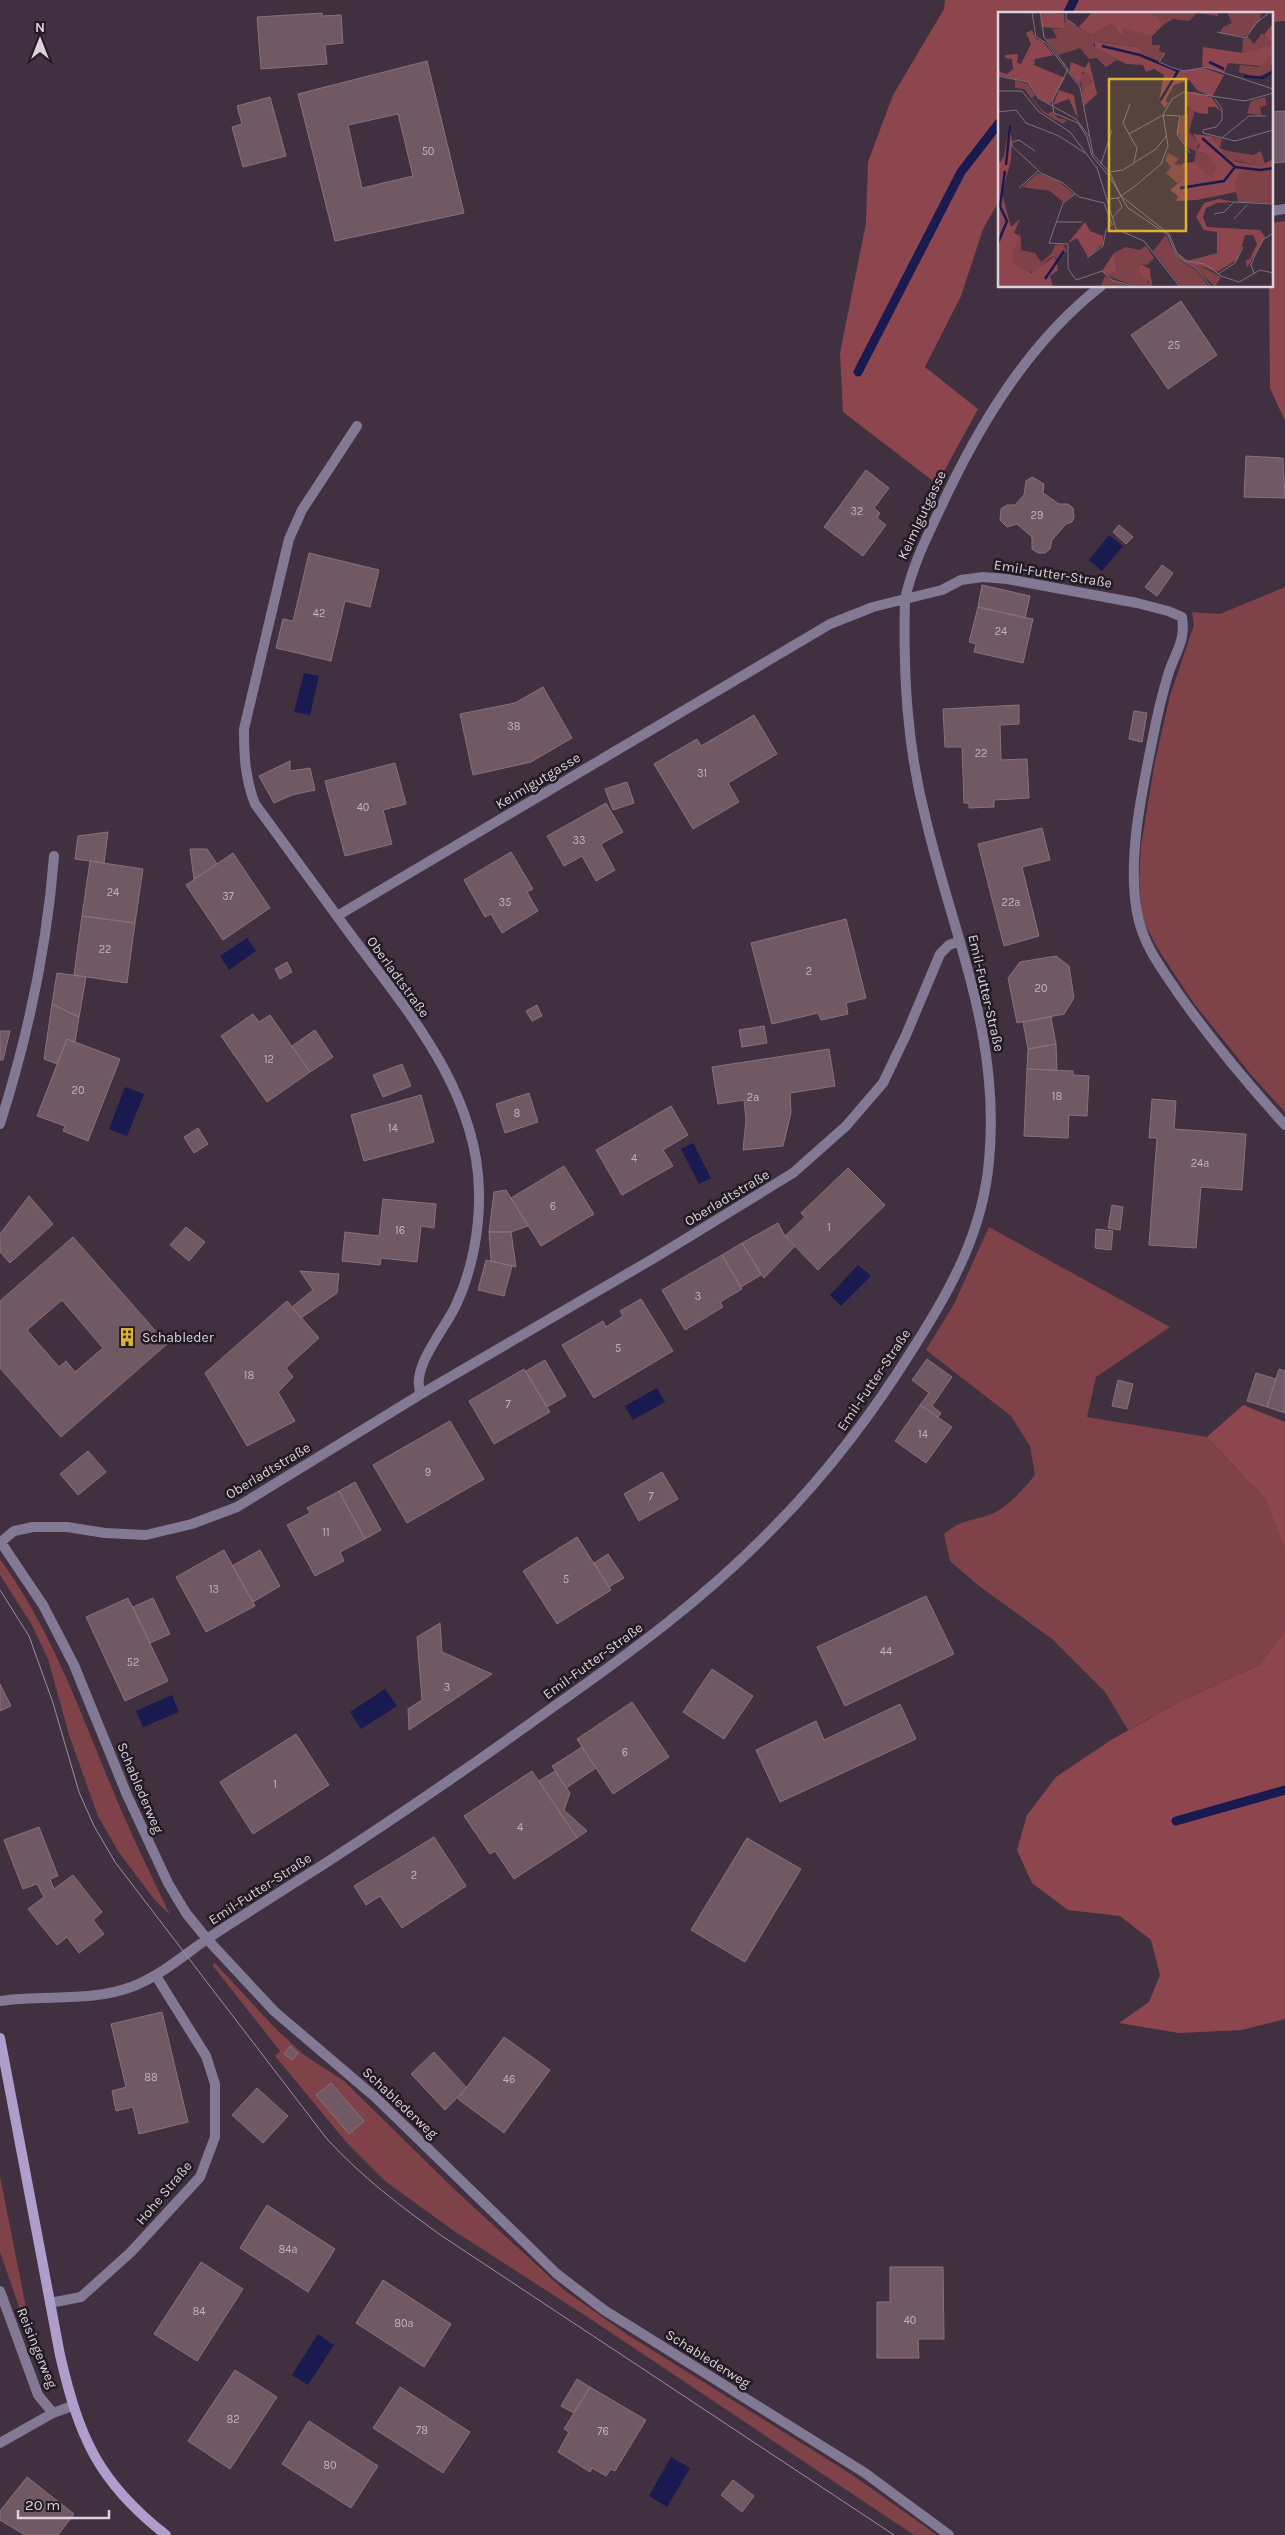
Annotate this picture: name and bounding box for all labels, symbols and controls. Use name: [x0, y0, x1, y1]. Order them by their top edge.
inset map: [998, 12, 1272, 288]
north arrow: [15, 15, 65, 65]
text: N: [35, 19, 45, 36]
house number: 50: [422, 145, 434, 158]
house number: 25: [1168, 339, 1180, 352]
street label: Keimlgutgasse: [894, 468, 950, 562]
house number: 32: [851, 505, 863, 518]
house number: 29: [1031, 509, 1043, 522]
street label: Emil-Futter-Straße: [993, 556, 1113, 592]
house number: 42: [313, 607, 325, 620]
house number: 24: [995, 625, 1007, 638]
house number: 38: [507, 720, 521, 733]
house number: 22: [975, 747, 987, 760]
street label: Keimlgutgasse: [492, 749, 584, 813]
house number: 31: [697, 767, 707, 780]
house number: 40: [357, 801, 369, 814]
house number: 33: [573, 834, 586, 847]
house number: 24: [107, 886, 119, 899]
house number: 37: [222, 890, 234, 903]
house number: 35: [499, 896, 511, 909]
house number: 22a: [1002, 896, 1020, 909]
street label: Oberladtstraße: [363, 933, 433, 1021]
street label: Emil-Futter-Straße: [964, 933, 1008, 1053]
house number: 22: [99, 943, 111, 956]
house number: 2: [806, 965, 812, 978]
house number: 20: [1035, 982, 1047, 995]
house number: 12: [264, 1053, 274, 1066]
house number: 20: [72, 1084, 84, 1097]
house number: 18: [1052, 1090, 1062, 1103]
house number: 2a: [747, 1091, 759, 1104]
house number: 8: [514, 1107, 521, 1120]
house number: 14: [388, 1122, 398, 1135]
house number: 4: [631, 1152, 637, 1165]
house number: 24a: [1191, 1157, 1209, 1170]
street label: Oberladtstraße: [682, 1166, 772, 1230]
house number: 6: [550, 1200, 556, 1213]
house number: 1: [827, 1221, 831, 1234]
house number: 16: [395, 1224, 405, 1237]
house number: 3: [695, 1290, 701, 1303]
building icon: Schableder: [116, 1326, 138, 1348]
street label: Emil-Futter-Straße: [834, 1326, 914, 1434]
place label: Schableder: [142, 1329, 215, 1346]
house number: 5: [615, 1342, 621, 1355]
house number: 18: [244, 1369, 254, 1382]
house number: 7: [505, 1398, 511, 1411]
house number: 14: [918, 1428, 928, 1441]
street label: Oberladtstraße: [223, 1439, 313, 1503]
house number: 9: [425, 1466, 431, 1479]
house number: 7: [648, 1490, 654, 1503]
house number: 11: [322, 1526, 330, 1539]
house number: 5: [563, 1573, 569, 1586]
house number: 13: [209, 1583, 219, 1596]
street label: Emil-Futter-Straße: [540, 1619, 646, 1703]
house number: 44: [880, 1645, 892, 1658]
house number: 52: [127, 1656, 139, 1669]
house number: 3: [444, 1681, 450, 1694]
street label: Schablederweg: [113, 1740, 167, 1836]
house number: 6: [622, 1746, 628, 1759]
house number: 1: [273, 1778, 277, 1791]
house number: 4: [517, 1821, 523, 1834]
street label: Emil-Futter-Straße: [205, 1849, 315, 1929]
house number: 2: [411, 1869, 417, 1882]
street label: Schablederweg: [359, 2064, 441, 2142]
house number: 88: [144, 2071, 158, 2084]
house number: 46: [503, 2073, 515, 2086]
street label: Hohe Straße: [132, 2158, 196, 2228]
house number: 84a: [279, 2243, 297, 2256]
street label: Reisingerweg: [13, 2305, 61, 2391]
house number: 84: [193, 2305, 205, 2318]
house number: 40: [904, 2314, 916, 2327]
house number: 80a: [394, 2317, 414, 2330]
street label: Schablederweg: [662, 2326, 754, 2392]
house number: 82: [226, 2413, 240, 2426]
house number: 78: [416, 2424, 428, 2437]
house number: 76: [597, 2425, 609, 2438]
house number: 80: [323, 2459, 337, 2472]
scale bar: [18, 2488, 109, 2520]
text: 20 m: [25, 2496, 60, 2514]

